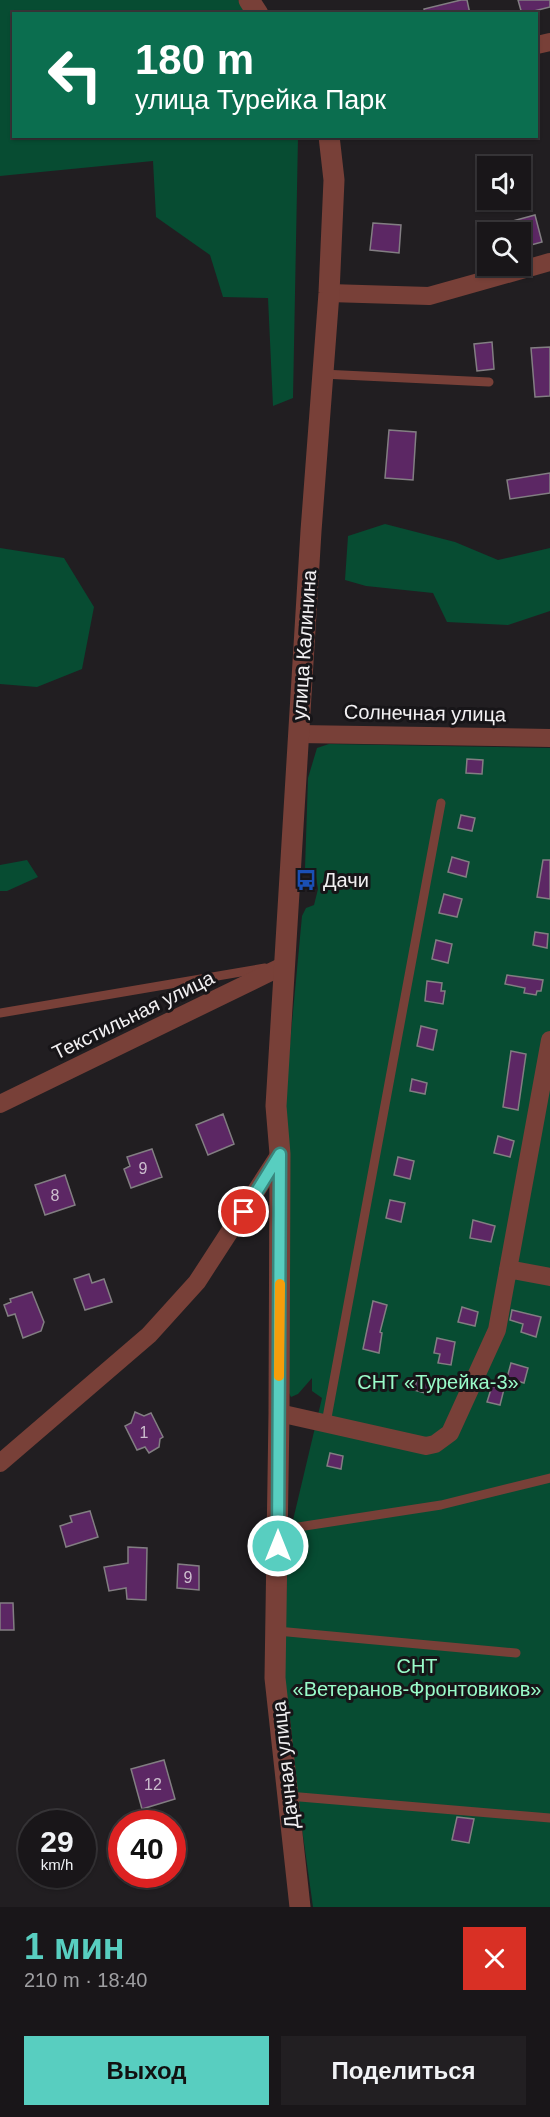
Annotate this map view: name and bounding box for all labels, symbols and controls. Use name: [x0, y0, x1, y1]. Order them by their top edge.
icon: left: [36, 36, 114, 114]
text: 180 m: [135, 36, 254, 83]
text: улица Турейка Парк: [135, 85, 386, 115]
map controls: [477, 156, 531, 276]
button: sound: [477, 156, 531, 210]
button: search: [477, 222, 531, 276]
street label: улица Калинина: [288, 568, 320, 721]
street label: Солнечная улица: [344, 701, 507, 725]
bus stop icon: Дачи: [294, 868, 318, 892]
place label: Дачи: [323, 869, 369, 891]
street label: Текстильная улица: [49, 966, 218, 1064]
house number: 9: [139, 1160, 148, 1177]
pin: [218, 1186, 269, 1237]
house number: 8: [51, 1187, 60, 1204]
icon: arrive: [227, 1195, 260, 1228]
park label: СНТ «Турейка-3»: [357, 1371, 519, 1393]
house number: 1: [140, 1424, 149, 1441]
position arrow: [246, 1514, 310, 1578]
house number: 9: [184, 1569, 193, 1586]
park label: СНТ «Ветеранов-Фронтовиков»: [293, 1655, 541, 1700]
street label: Дачная улица: [267, 1699, 303, 1830]
house number: 12: [144, 1776, 162, 1793]
speed limit sign: 40: [108, 1810, 186, 1888]
text: 29: [40, 1825, 74, 1858]
text: km/h: [41, 1856, 73, 1873]
text: 1 мин: [24, 1926, 125, 1967]
button: close: [463, 1927, 526, 1990]
text: 210 m · 18:40: [24, 1969, 147, 1991]
button: Выход: [24, 2036, 269, 2105]
button: Поделиться: [281, 2036, 526, 2105]

